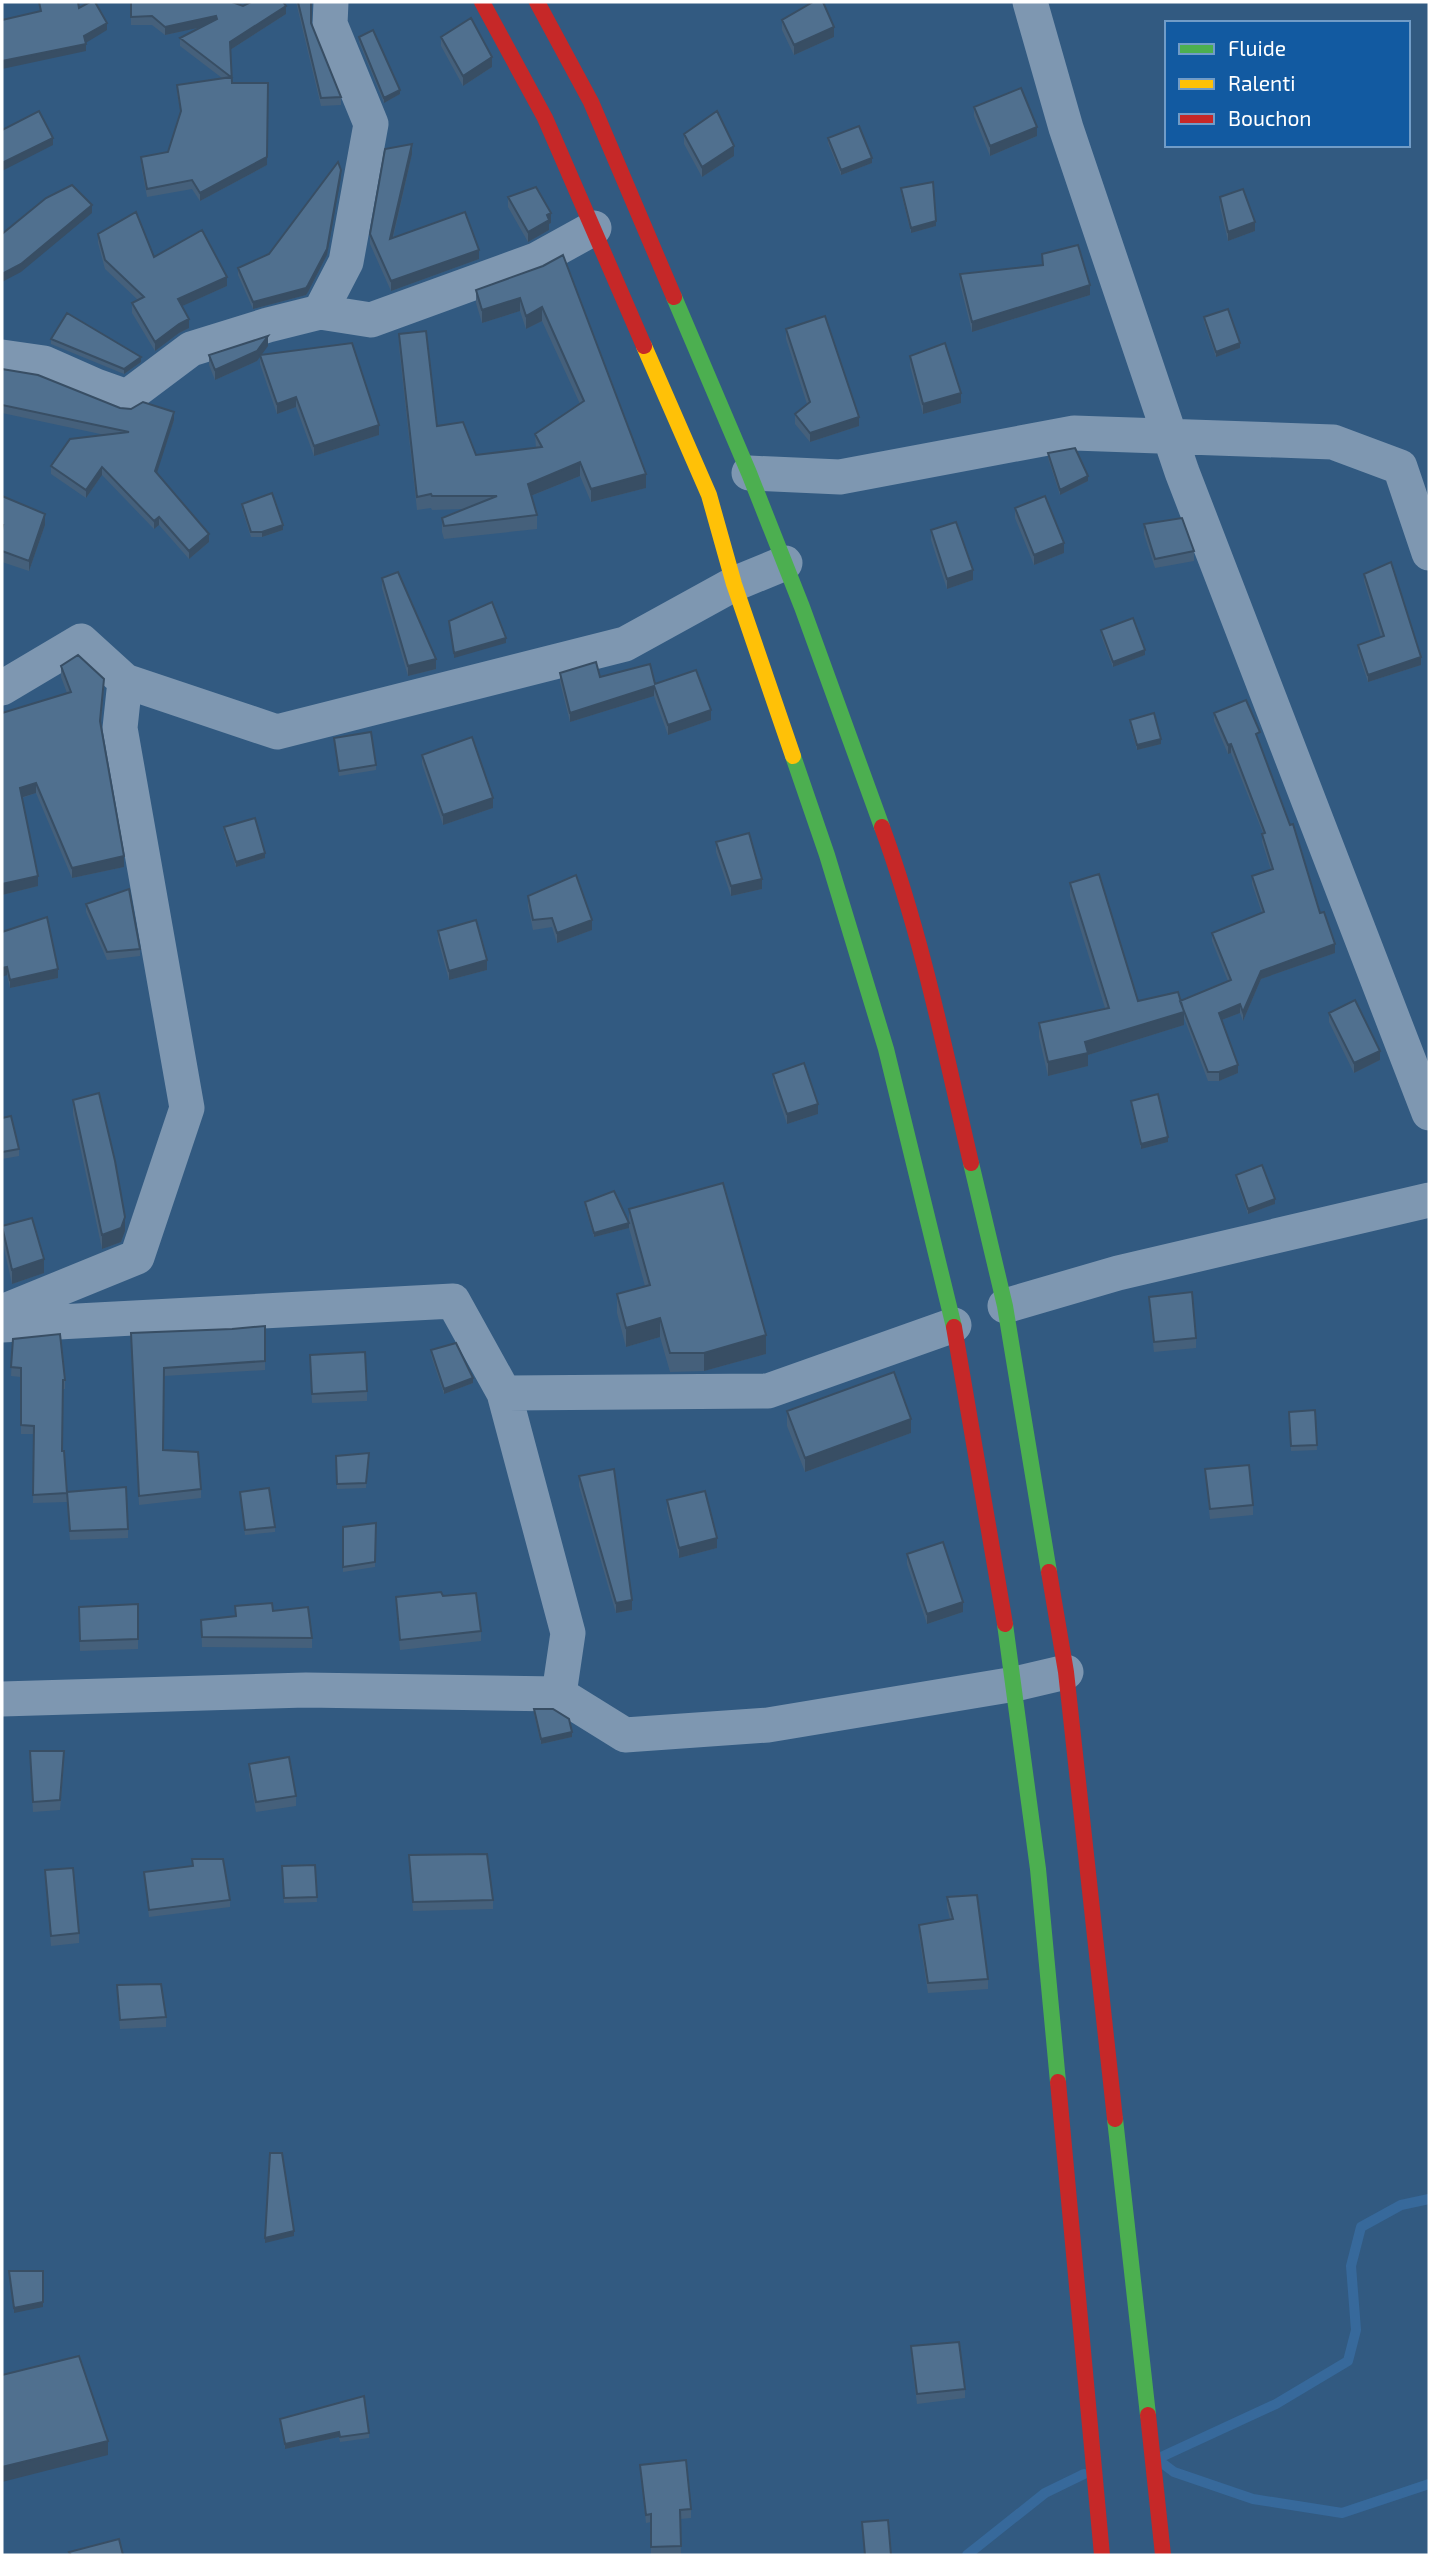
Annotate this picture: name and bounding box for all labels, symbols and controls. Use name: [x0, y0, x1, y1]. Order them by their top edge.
legend: [1165, 21, 1410, 147]
text: Fluide: [1228, 35, 1286, 60]
text: Ralenti: [1228, 70, 1295, 95]
text: Bouchon: [1228, 105, 1312, 130]

